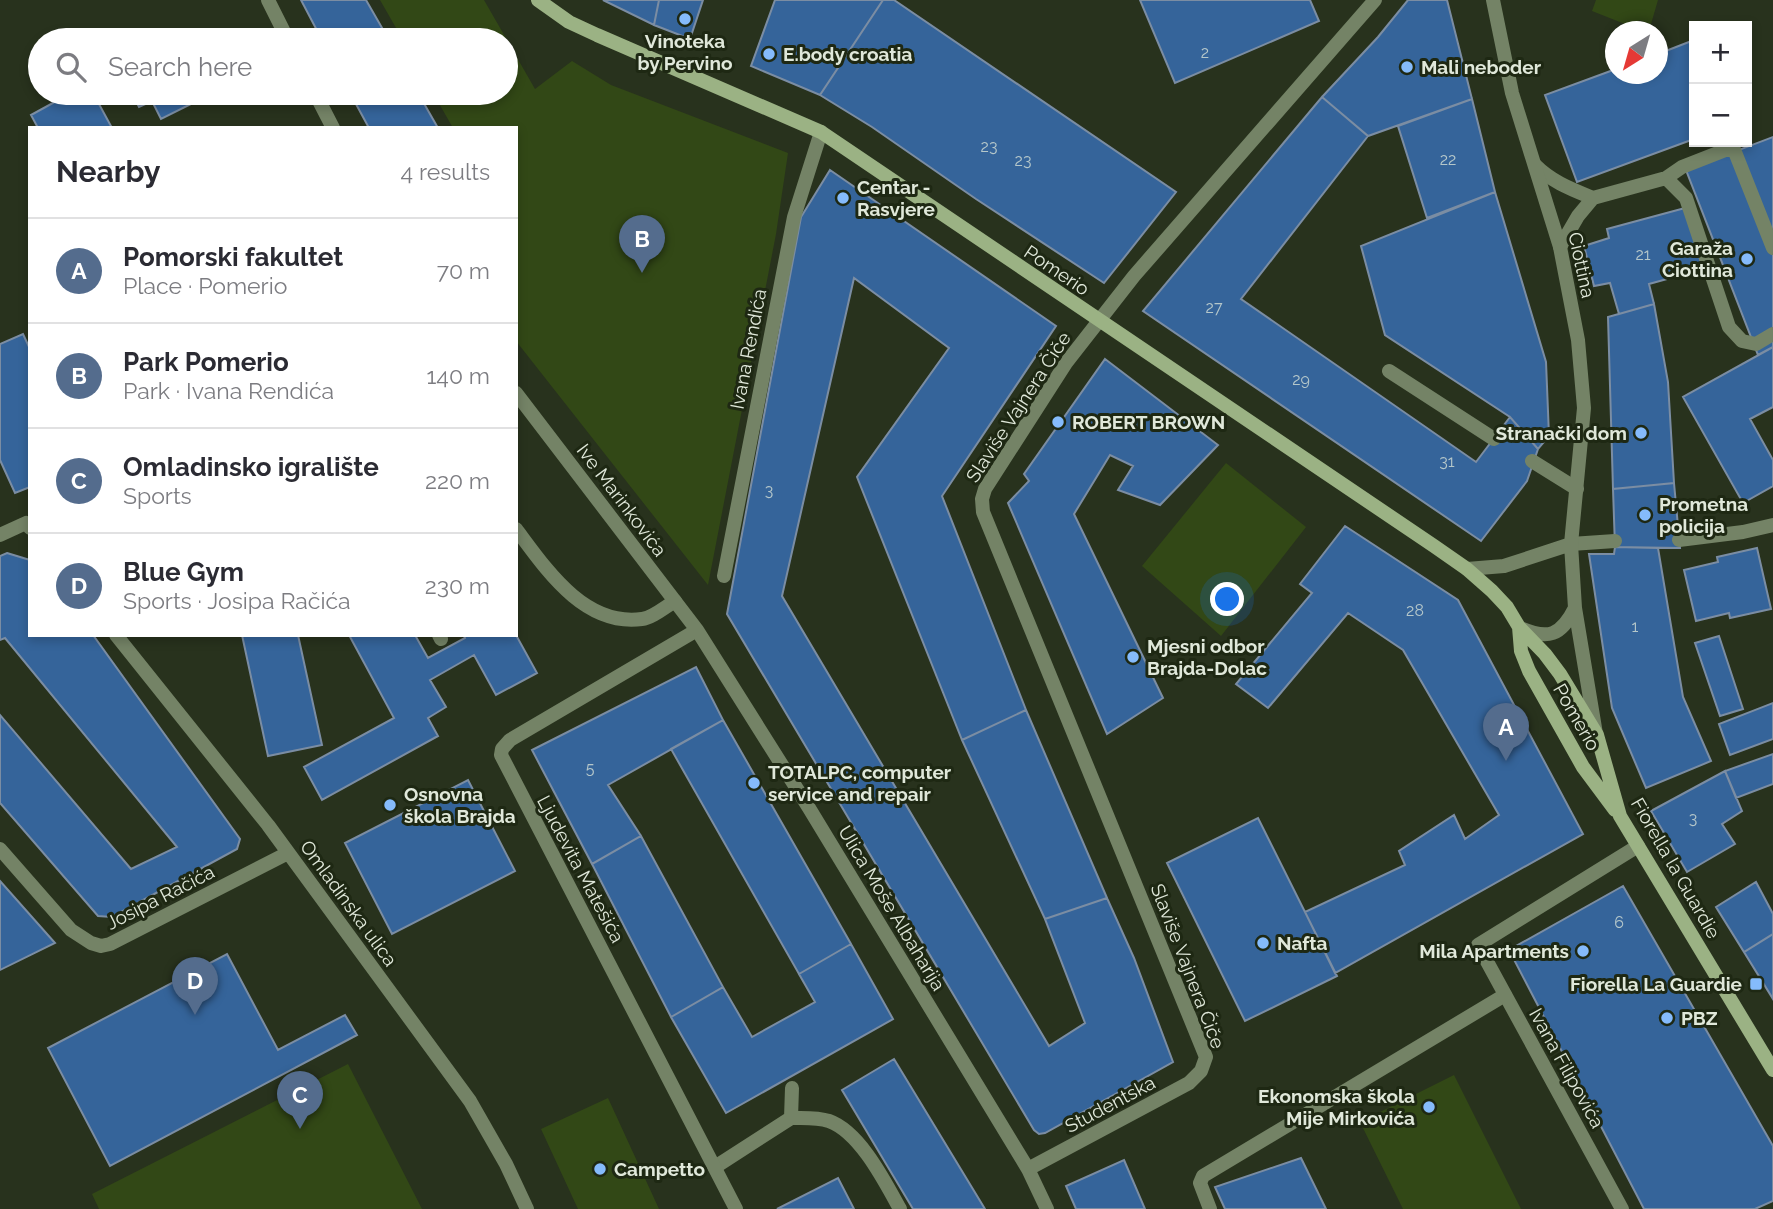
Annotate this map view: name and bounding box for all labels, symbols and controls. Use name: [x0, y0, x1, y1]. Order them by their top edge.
marker: Vinoteka by Pervino: [677, 11, 693, 27]
north arrow: [1605, 21, 1668, 84]
map controls: [1689, 21, 1752, 147]
button: +: [1689, 21, 1752, 84]
search box: [28, 28, 518, 105]
place label: Vinoteka by Pervino: [638, 30, 732, 74]
place label: E.body croatia: [783, 43, 912, 65]
house number: 2: [1201, 43, 1209, 62]
marker: E.body croatia: [761, 46, 777, 62]
icon: search: [52, 48, 90, 86]
text: Search here: [108, 52, 252, 82]
place label: Mali neboder: [1421, 56, 1542, 78]
marker: Mali neboder: [1399, 59, 1415, 75]
button: −: [1689, 84, 1752, 147]
house number: 23: [981, 137, 997, 156]
house number: 22: [1440, 150, 1456, 169]
house number: 23: [1015, 151, 1031, 170]
text: Nearby: [56, 154, 160, 189]
text: 4 results: [401, 158, 490, 185]
place label: Centar - Rasvjere: [857, 176, 935, 220]
marker: Centar - Rasvjere: [835, 190, 851, 206]
pin: B: [619, 215, 665, 273]
street label: Ciottina: [1564, 230, 1600, 300]
place label: Garaža Ciottina: [1662, 237, 1733, 281]
street label: Pomerio: [1020, 240, 1094, 300]
text: Pomorski fakultet: [123, 242, 343, 272]
house number: 21: [1635, 245, 1651, 264]
marker: Garaža Ciottina: [1739, 251, 1755, 267]
text: A: [71, 257, 87, 284]
text: 70 m: [437, 257, 490, 284]
text: Place · Pomerio: [123, 272, 287, 299]
street label: Ivana Rendića: [726, 287, 770, 411]
house number: 27: [1206, 298, 1223, 317]
street label: Slaviše Vajnera Čiče: [961, 328, 1075, 486]
text: Park Pomerio: [123, 347, 289, 377]
text: B: [71, 362, 87, 389]
text: 140 m: [427, 362, 490, 389]
house number: 29: [1292, 370, 1310, 389]
text: Park · Ivana Rendića: [123, 377, 334, 404]
place label: ROBERT BROWN: [1072, 411, 1225, 433]
marker: ROBERT BROWN: [1050, 414, 1066, 430]
place label: Stranački dom: [1496, 422, 1627, 444]
marker: Stranački dom: [1633, 425, 1649, 441]
street label: Ive Marinkovića: [573, 440, 671, 560]
text: Omladinsko igralište: [123, 452, 379, 482]
house number: 31: [1439, 452, 1455, 471]
text: C: [71, 467, 87, 494]
text: 220 m: [425, 467, 490, 494]
house number: 3: [765, 481, 773, 500]
text: Sports: [123, 482, 192, 509]
place label: Prometna policija: [1659, 493, 1748, 537]
marker: Prometna policija: [1637, 507, 1653, 523]
text: Blue Gym: [123, 557, 244, 587]
text: D: [71, 572, 87, 599]
text: 230 m: [425, 572, 490, 599]
your location: [1210, 582, 1244, 616]
text: Sports · Josipa Račića: [123, 587, 351, 614]
house number: 28: [1406, 601, 1424, 620]
house number: 1: [1632, 617, 1639, 636]
place label: Mjesni odbor Brajda-Dolac: [1147, 635, 1267, 679]
marker: Mjesni odbor Brajda-Dolac: [1125, 649, 1141, 665]
street label: Pomerio: [1549, 680, 1605, 754]
pin: A: [1483, 703, 1529, 761]
house number: 5: [586, 759, 595, 778]
place label: TOTALPC, computer service and repair: [768, 761, 952, 805]
marker: TOTALPC, computer service and repair: [746, 775, 762, 791]
place label: Osnovna škola Brajda: [404, 783, 516, 827]
street label: Ljudevita Matešića: [533, 792, 629, 946]
street label: Fiorella la Guardie: [1627, 794, 1725, 942]
marker: Osnovna škola Brajda: [382, 797, 398, 813]
house number: 3: [1689, 809, 1697, 828]
street label: Ulica Moše Albaharija: [834, 822, 950, 994]
street label: Omladinska ulica: [296, 836, 402, 970]
street label: Josipa Račića: [102, 860, 218, 934]
street label: Slaviše Vajnera Čiče: [1146, 880, 1230, 1052]
house number: 6: [1614, 913, 1624, 932]
place label: Nafta: [1277, 932, 1328, 954]
marker: Nafta: [1255, 935, 1271, 951]
place label: Mila Apartments: [1419, 940, 1569, 962]
marker: Mila Apartments: [1575, 943, 1591, 959]
pin: D: [172, 957, 218, 1015]
place label: Fiorella La Guardie: [1570, 973, 1742, 995]
marker: Fiorella La Guardie: [1748, 976, 1764, 992]
street label: Ivana Filipovića: [1525, 1004, 1609, 1132]
place label: PBZ: [1681, 1007, 1718, 1029]
marker: PBZ: [1659, 1010, 1675, 1026]
pin: C: [277, 1071, 323, 1129]
street label: Studentska: [1061, 1071, 1159, 1137]
place label: Ekonomska škola Mije Mirkovića: [1258, 1085, 1415, 1129]
marker: Ekonomska škola Mije Mirkovića: [1421, 1099, 1437, 1115]
place label: Campetto: [614, 1158, 705, 1180]
marker: Campetto: [592, 1161, 608, 1177]

